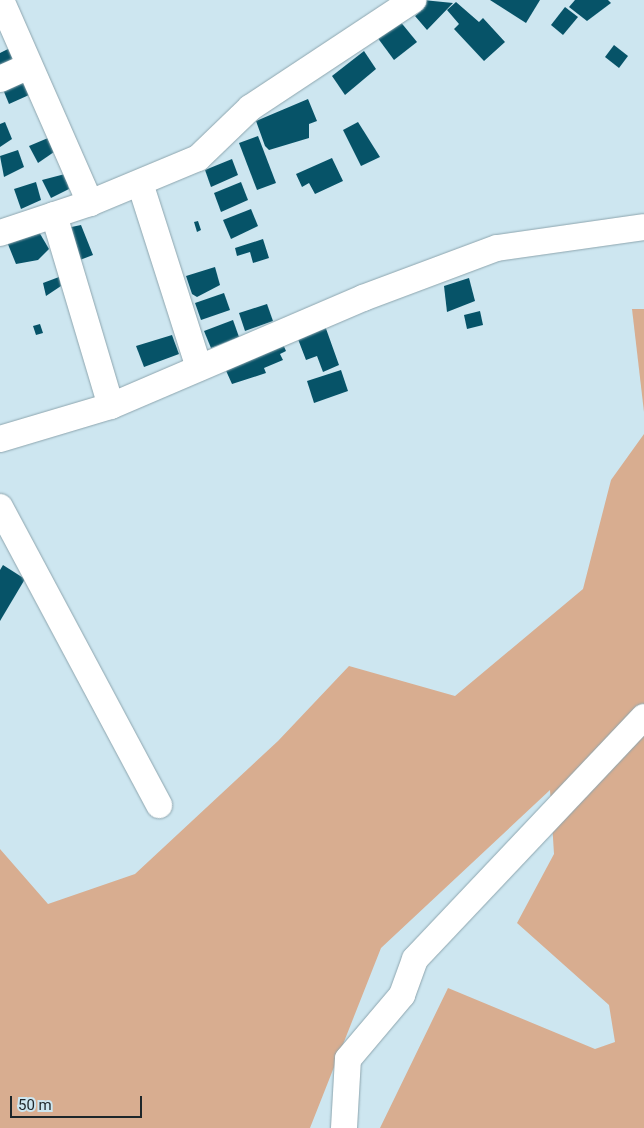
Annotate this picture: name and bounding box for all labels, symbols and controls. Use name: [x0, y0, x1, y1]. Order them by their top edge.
scale bar: [12, 1086, 145, 1118]
text: 50 m: [18, 1096, 52, 1114]

